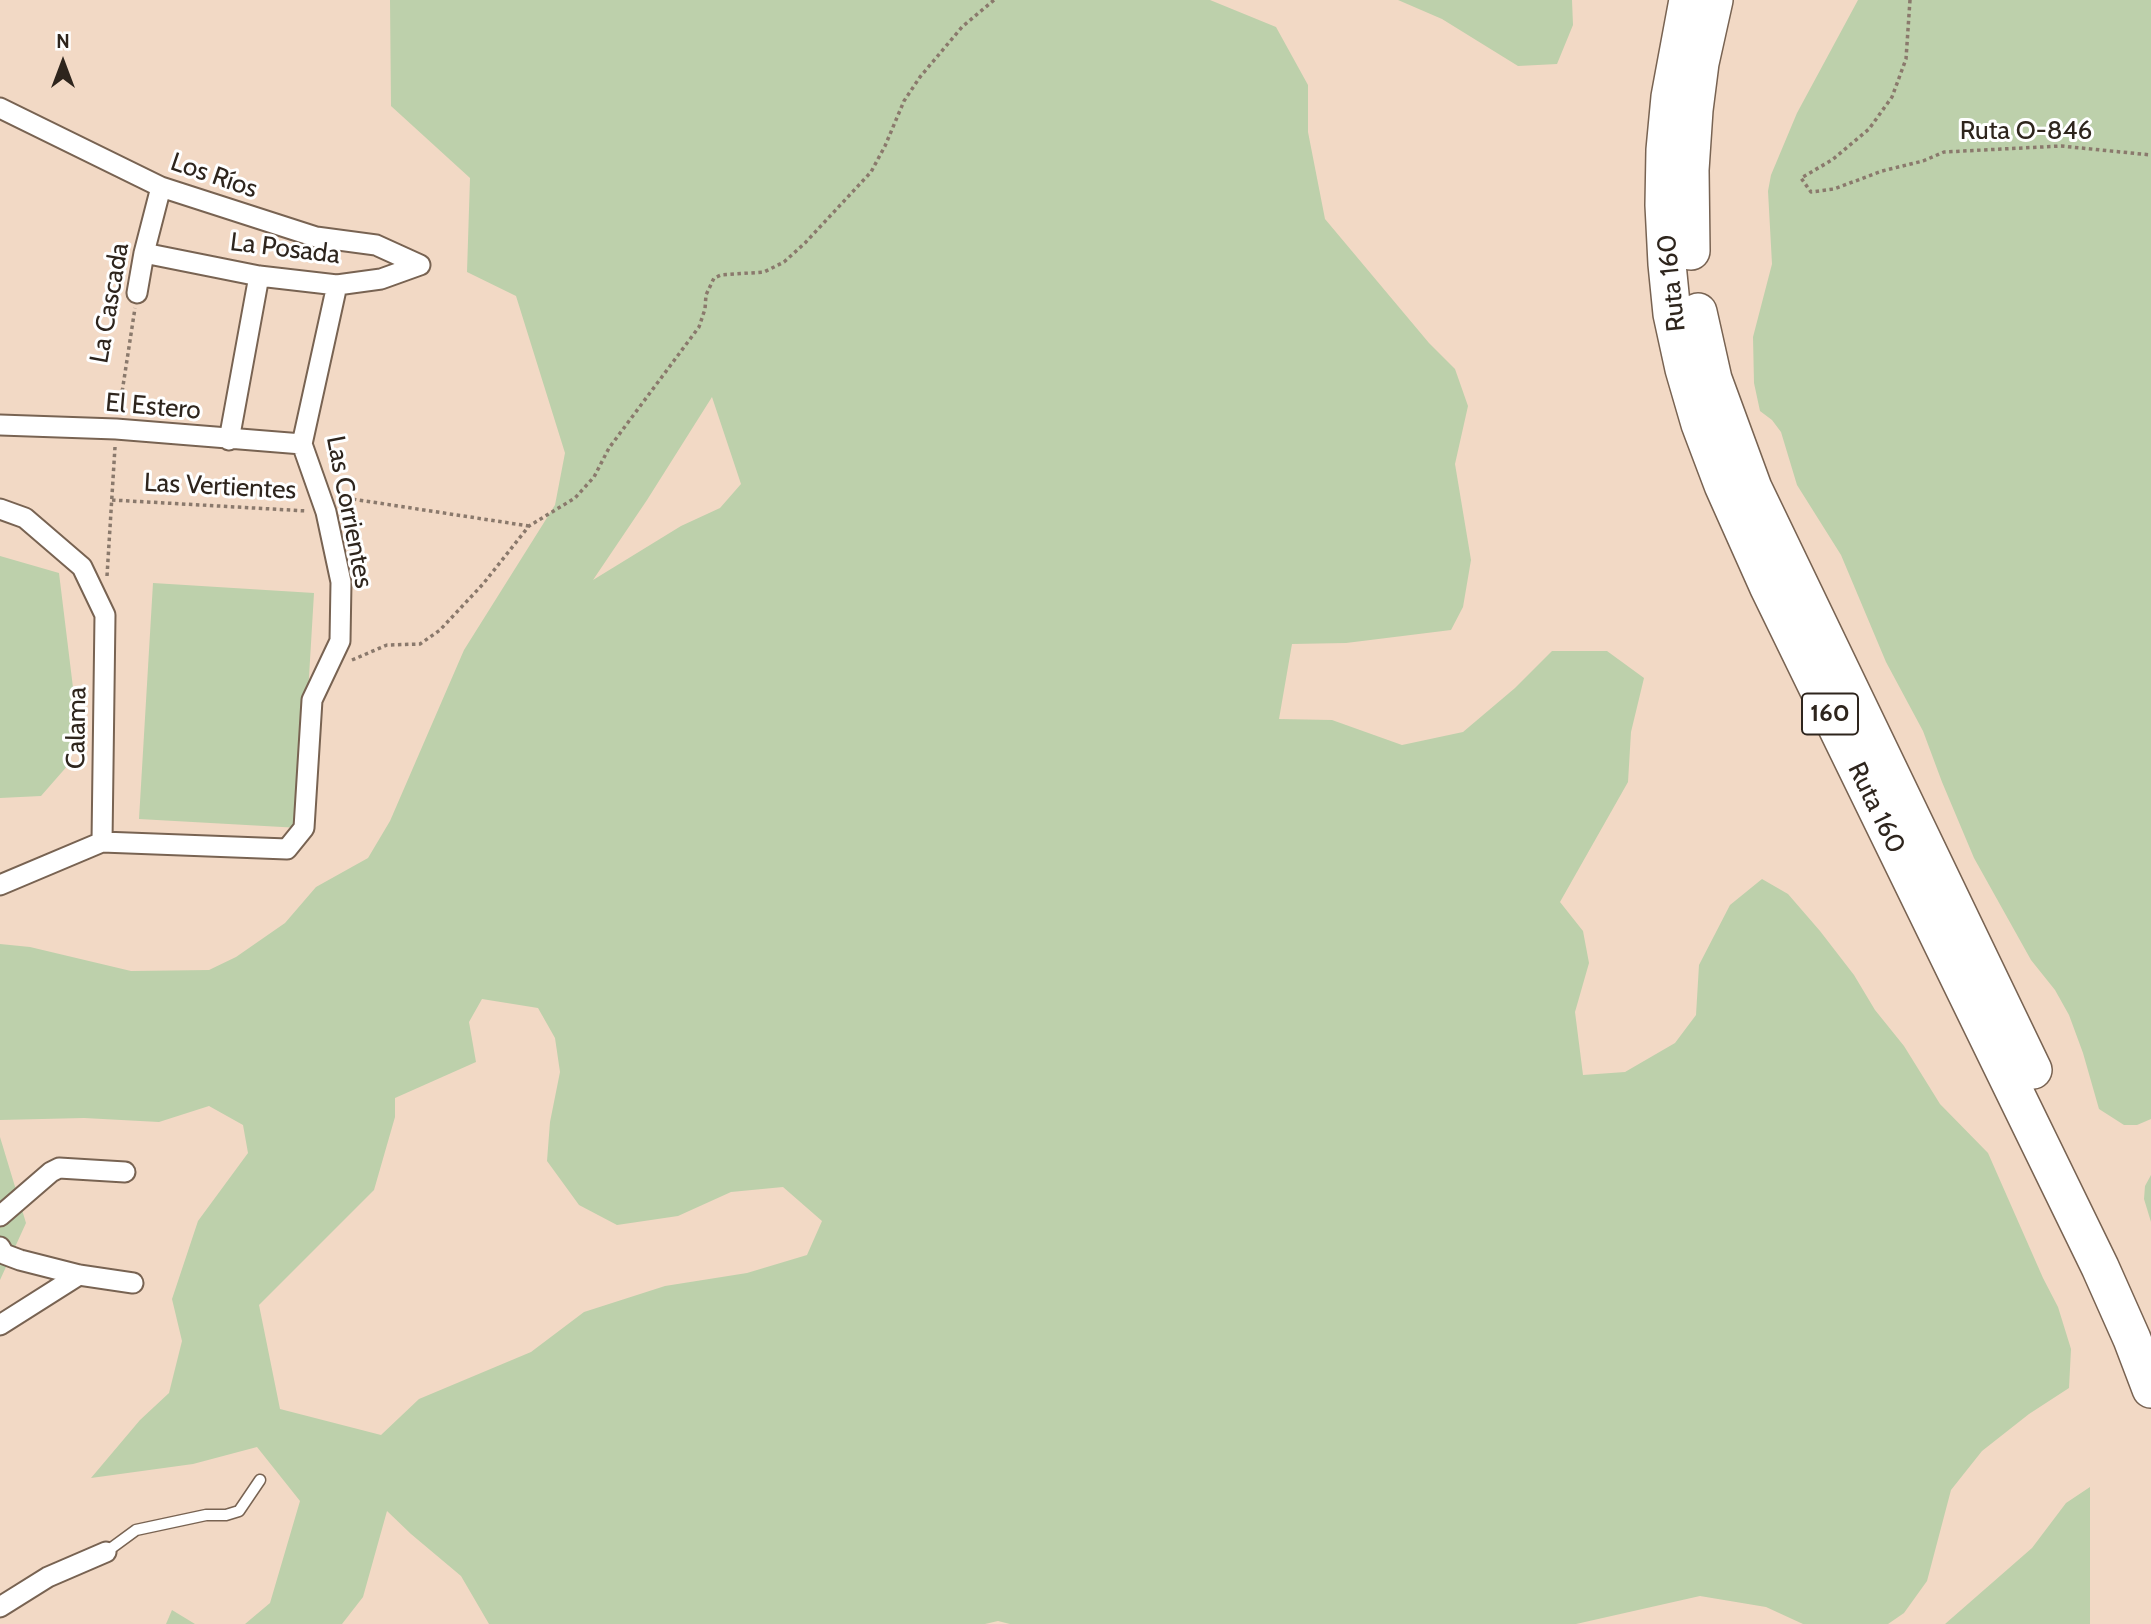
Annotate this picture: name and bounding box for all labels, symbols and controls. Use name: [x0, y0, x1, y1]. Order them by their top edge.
north arrow: [28, 28, 98, 98]
text: N: [56, 30, 70, 53]
street label: Ruta O-846: [1960, 115, 2092, 147]
street label: Los Ríos: [166, 147, 262, 205]
street label: La Posada: [228, 227, 342, 271]
street label: Ruta 160: [1651, 233, 1693, 333]
street label: La Cascada: [84, 240, 136, 366]
street label: El Estero: [104, 387, 202, 427]
street label: Las Corrientes: [319, 433, 379, 591]
street label: Las Vertientes: [143, 467, 297, 507]
street label: Calama: [61, 687, 93, 769]
road number: 160: [1802, 694, 1858, 734]
street label: Ruta 160: [1841, 757, 1911, 859]

